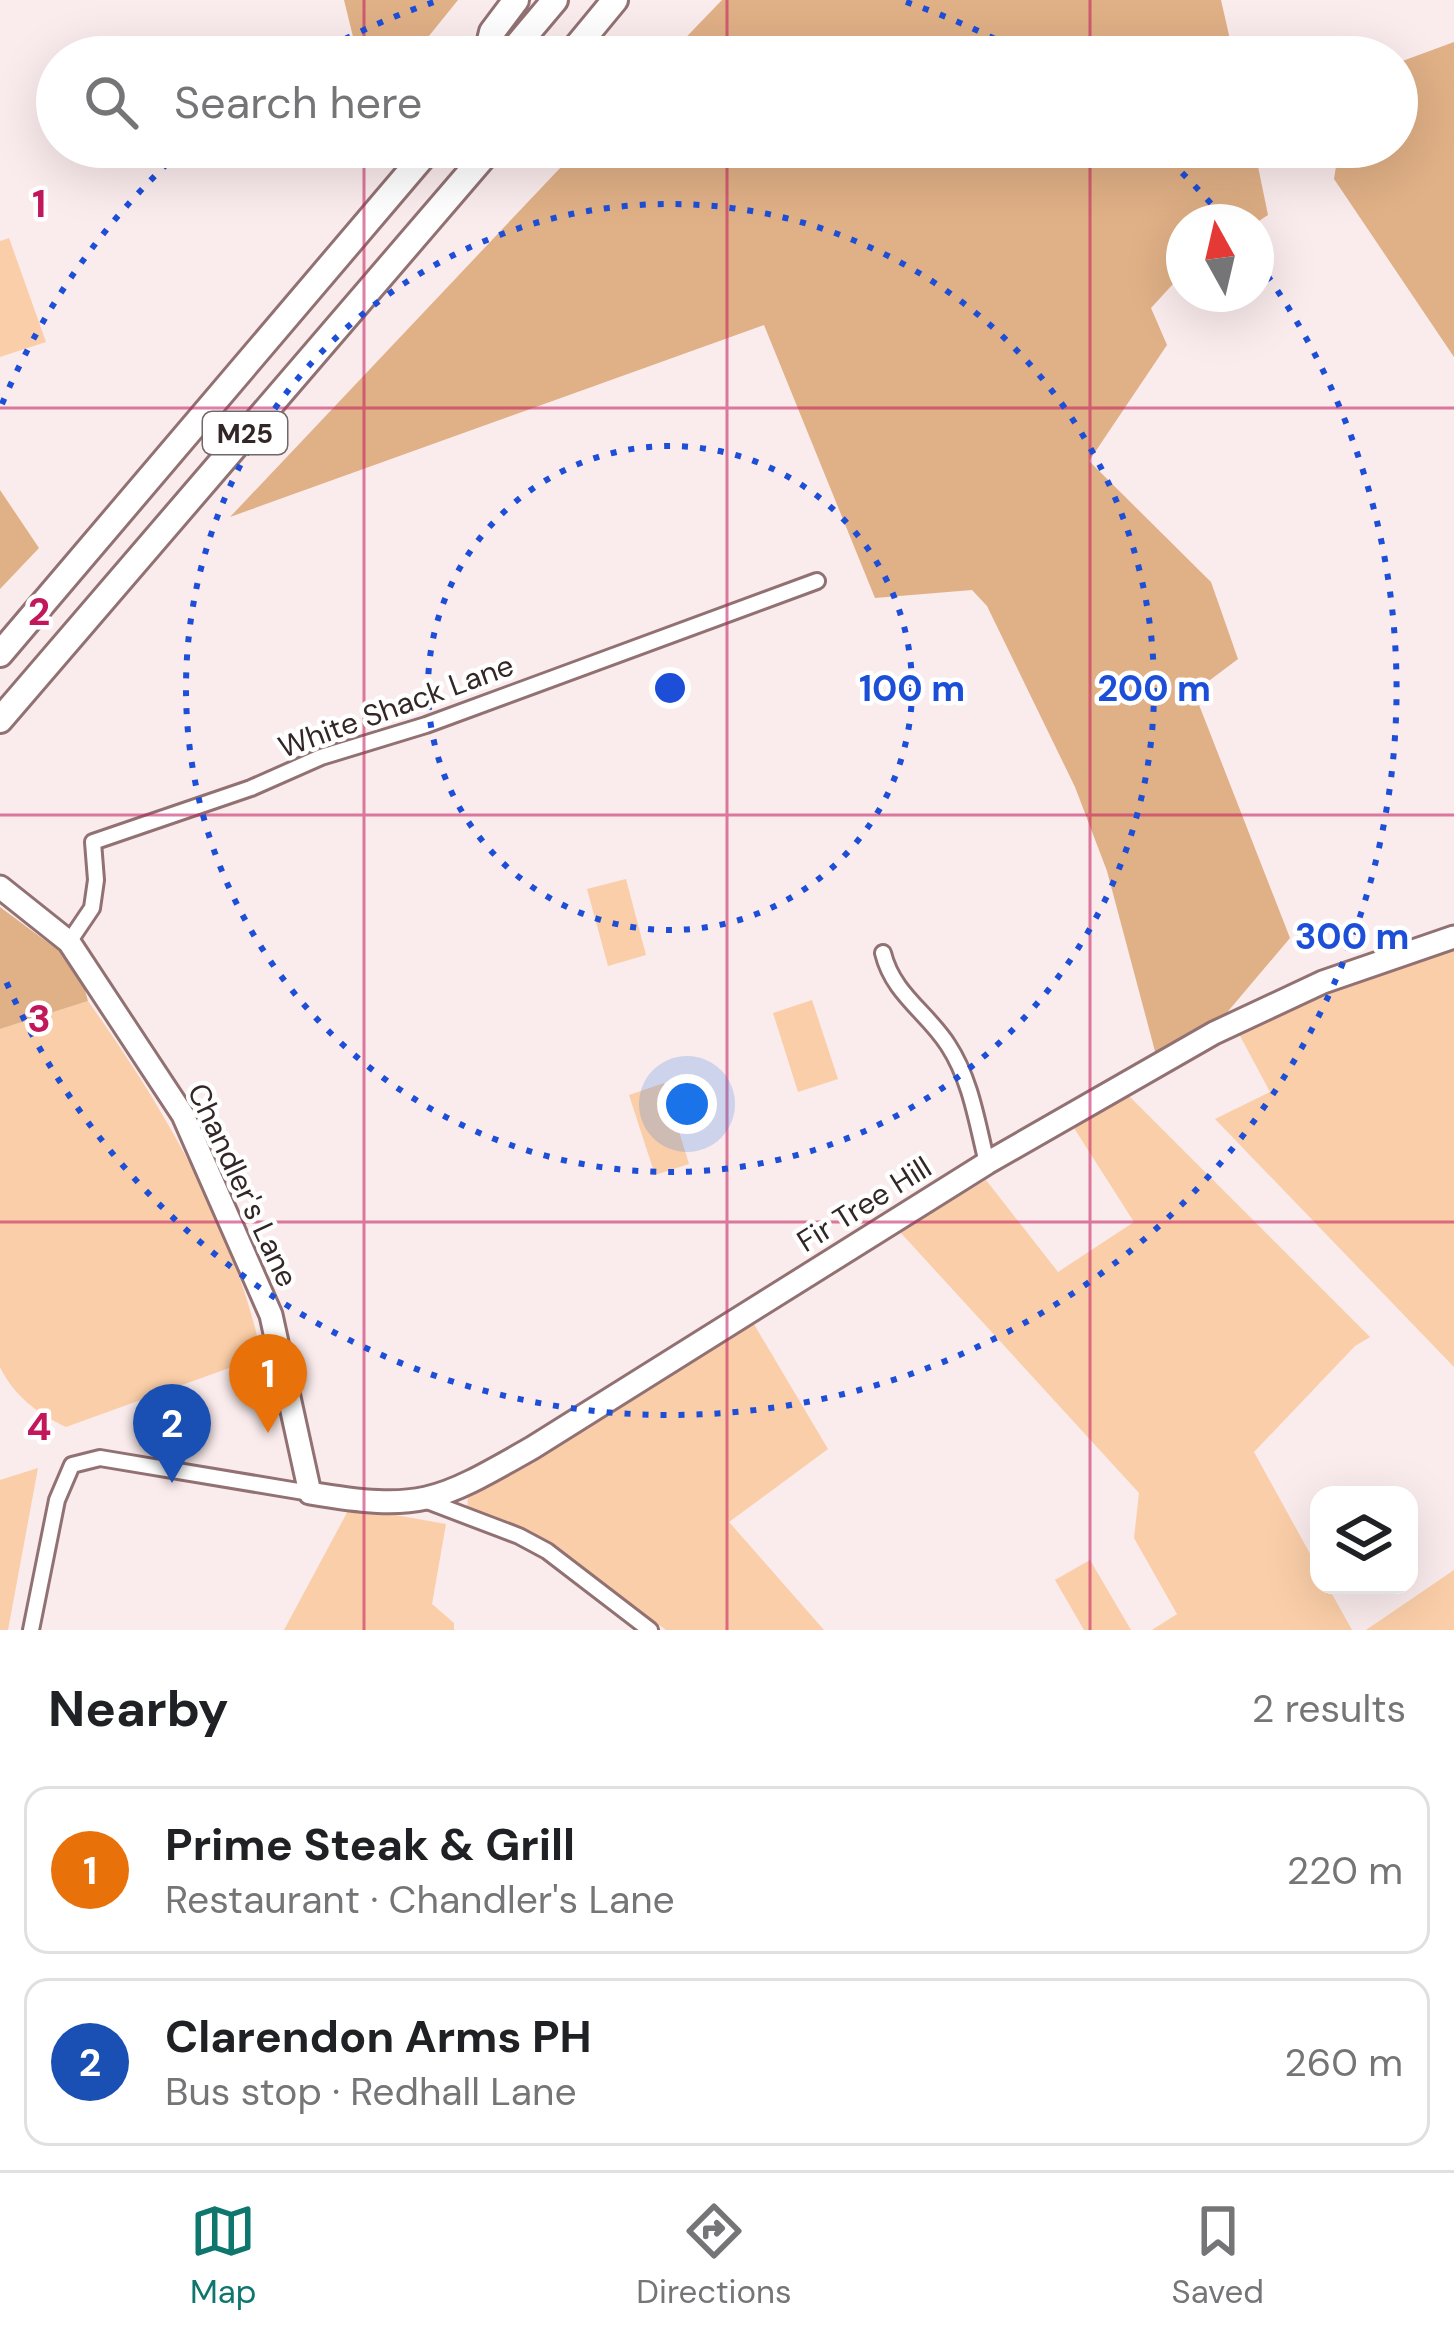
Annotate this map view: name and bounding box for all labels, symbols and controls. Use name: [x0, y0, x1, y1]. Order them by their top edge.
search box: [36, 36, 1418, 168]
icon: search: [78, 69, 144, 135]
text: Search here: [174, 73, 422, 132]
text: 1: [32, 178, 46, 229]
north arrow: [1166, 204, 1274, 312]
road number: M25: [203, 412, 287, 454]
text: 2: [28, 586, 50, 637]
street label: White Shack Lane: [273, 645, 519, 767]
text: 100 m: [859, 665, 965, 712]
text: 200 m: [1097, 665, 1211, 712]
centre of rings: [649, 667, 691, 709]
text: 300 m: [1295, 913, 1409, 960]
text: 3: [27, 993, 51, 1044]
your location: [657, 1074, 717, 1134]
street label: Chandler's Lane: [179, 1077, 307, 1293]
street label: Fir Tree Hill: [790, 1147, 938, 1261]
pin: 1: [229, 1334, 307, 1433]
pin: 2: [133, 1384, 211, 1483]
text: 4: [26, 1401, 52, 1452]
map controls: [1310, 1486, 1418, 1594]
button: layers: [1310, 1486, 1418, 1594]
text: Nearby: [48, 1675, 229, 1742]
text: 2 results: [1252, 1683, 1406, 1734]
text: Prime Steak & Grill: [165, 1815, 575, 1874]
text: 1: [83, 1845, 97, 1896]
text: 220 m: [1287, 1845, 1403, 1896]
text: Restaurant · Chandler's Lane: [165, 1874, 675, 1925]
text: Clarendon Arms PH: [165, 2007, 592, 2066]
text: 2: [79, 2037, 101, 2088]
text: 260 m: [1284, 2037, 1403, 2088]
text: Bus stop · Redhall Lane: [165, 2066, 577, 2117]
tab: Map: [190, 2198, 256, 2313]
tab: Directions: [636, 2198, 792, 2313]
tab: Saved: [1172, 2198, 1264, 2313]

